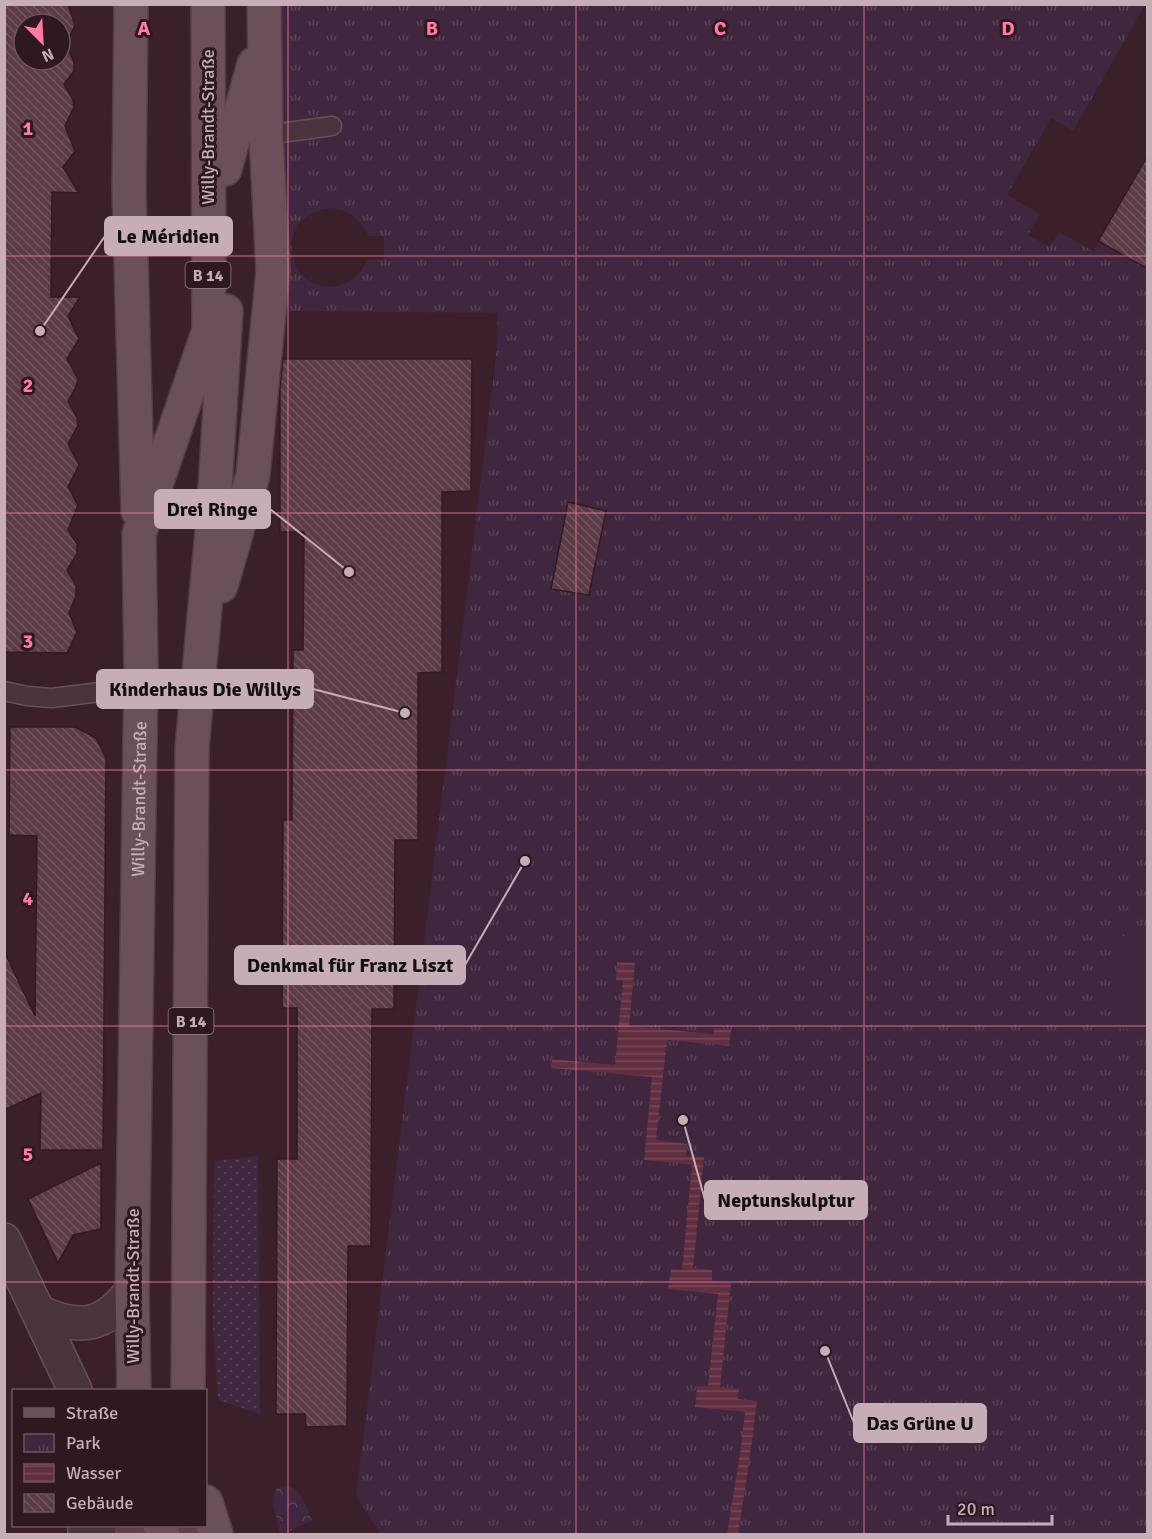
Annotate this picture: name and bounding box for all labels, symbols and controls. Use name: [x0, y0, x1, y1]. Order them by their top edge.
north arrow: [12, 12, 72, 72]
text: A: [138, 16, 151, 41]
text: B: [426, 16, 438, 41]
text: C: [714, 16, 726, 41]
text: D: [1001, 16, 1015, 41]
text: N: [39, 43, 57, 66]
street label: Willy-Brandt-Straße: [197, 49, 219, 205]
text: 1: [23, 116, 34, 141]
callout: Le Méridien: [105, 217, 232, 255]
text: Le Méridien: [116, 224, 220, 249]
road number: B 14: [186, 262, 230, 288]
text: 2: [23, 373, 33, 398]
callout: Drei Ringe: [155, 490, 270, 528]
text: Drei Ringe: [166, 497, 258, 522]
text: 3: [23, 629, 33, 654]
callout: Kinderhaus Die Willys: [97, 670, 313, 708]
text: Kinderhaus Die Willys: [109, 677, 301, 702]
street label: Willy-Brandt-Straße: [127, 721, 151, 877]
text: 4: [23, 886, 34, 911]
callout: Denkmal für Franz Liszt: [235, 946, 465, 984]
text: Denkmal für Franz Liszt: [247, 953, 454, 978]
road number: B 14: [168, 1008, 213, 1034]
text: 5: [23, 1142, 33, 1167]
callout: Neptunskulptur: [705, 1181, 867, 1219]
text: Neptunskulptur: [717, 1188, 855, 1213]
street label: Willy-Brandt-Straße: [122, 1208, 144, 1364]
legend: [12, 1389, 207, 1527]
text: Straße: [66, 1402, 118, 1424]
callout: Das Grüne U: [854, 1404, 986, 1442]
text: Das Grüne U: [866, 1411, 974, 1436]
text: Park: [66, 1432, 101, 1454]
text: Wasser: [66, 1462, 122, 1484]
scale bar: [948, 1488, 1052, 1526]
text: Gebäude: [66, 1492, 134, 1514]
text: 20 m: [957, 1498, 995, 1520]

